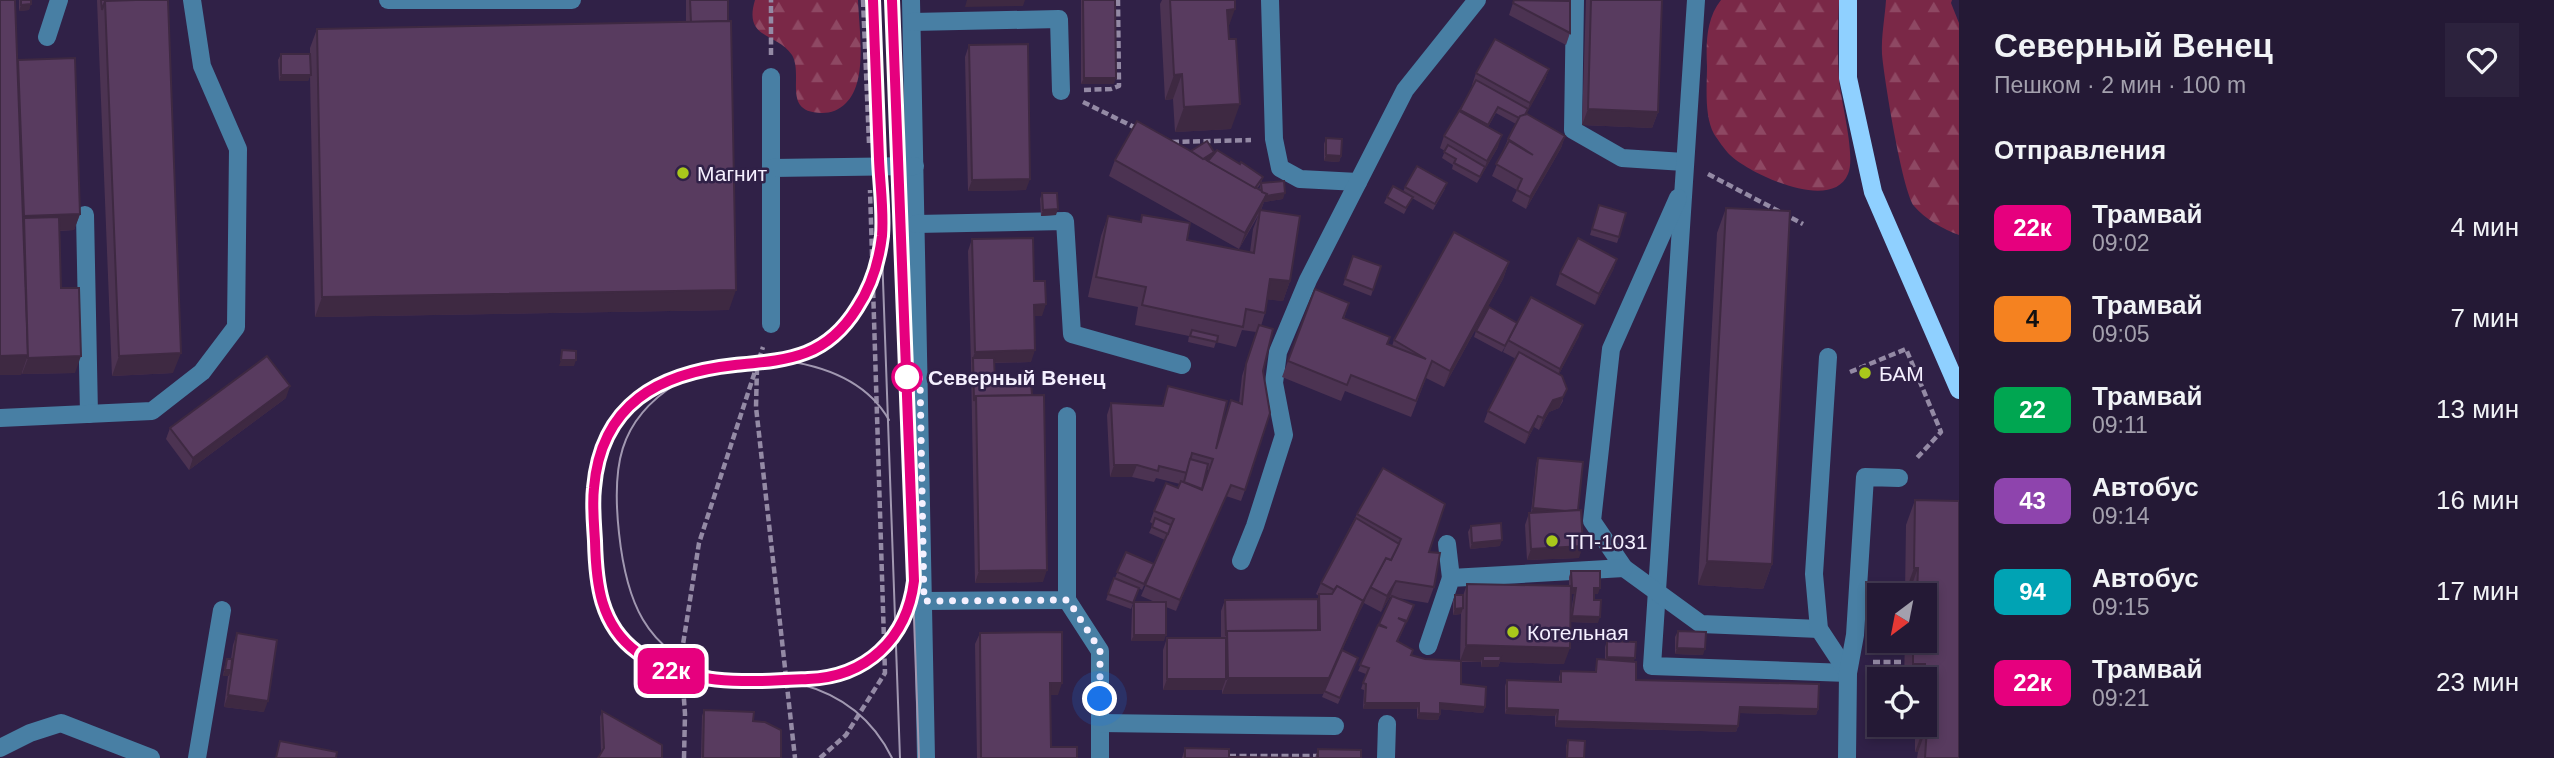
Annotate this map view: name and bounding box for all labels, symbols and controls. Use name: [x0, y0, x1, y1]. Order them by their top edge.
button: heart: [2445, 23, 2519, 97]
text: Северный Венец: [1994, 27, 2273, 64]
text: Пешком · 2 мин · 100 m: [1994, 72, 2246, 98]
text: Отправления: [1994, 135, 2166, 165]
place label: Магнит: [697, 162, 767, 185]
marker: Магнит: [675, 165, 691, 181]
text: Трамвай: [2092, 199, 2203, 229]
text: 4 мин: [2451, 212, 2519, 242]
text: 22к: [2013, 214, 2052, 241]
text: 09:02: [2092, 230, 2150, 256]
text: Трамвай: [2092, 290, 2203, 320]
text: 7 мин: [2451, 303, 2519, 333]
text: 4: [2026, 305, 2039, 332]
text: 09:05: [2092, 321, 2150, 347]
marker: Северный Венец: [892, 362, 922, 392]
place label: БАМ: [1879, 362, 1924, 385]
marker: БАМ: [1857, 365, 1873, 381]
place label: Северный Венец: [928, 366, 1106, 389]
text: Трамвай: [2092, 381, 2203, 411]
text: 13 мин: [2436, 394, 2519, 424]
text: 22: [2019, 396, 2046, 423]
text: 09:11: [2092, 412, 2148, 438]
text: Автобус: [2092, 472, 2199, 502]
text: 16 мин: [2436, 485, 2519, 515]
text: 43: [2019, 487, 2046, 514]
text: 09:14: [2092, 503, 2150, 529]
place label: ТП-1031: [1566, 530, 1648, 553]
marker: ТП-1031: [1544, 533, 1560, 549]
text: Автобус: [2092, 563, 2199, 593]
text: 17 мин: [2436, 576, 2519, 606]
text: 94: [2019, 578, 2046, 605]
north arrow: [1867, 583, 1937, 653]
map controls: [1867, 583, 1937, 737]
text: 09:15: [2092, 594, 2150, 620]
place label: Котельная: [1527, 621, 1629, 644]
marker: Котельная: [1505, 624, 1521, 640]
line badge: 22к: [631, 648, 711, 694]
text: Трамвай: [2092, 654, 2203, 684]
text: 22к: [652, 657, 690, 684]
button: locate: [1867, 667, 1937, 737]
text: 23 мин: [2436, 667, 2519, 697]
text: 22к: [2013, 669, 2052, 696]
your location: [1082, 681, 1117, 716]
text: 09:21: [2092, 685, 2150, 711]

